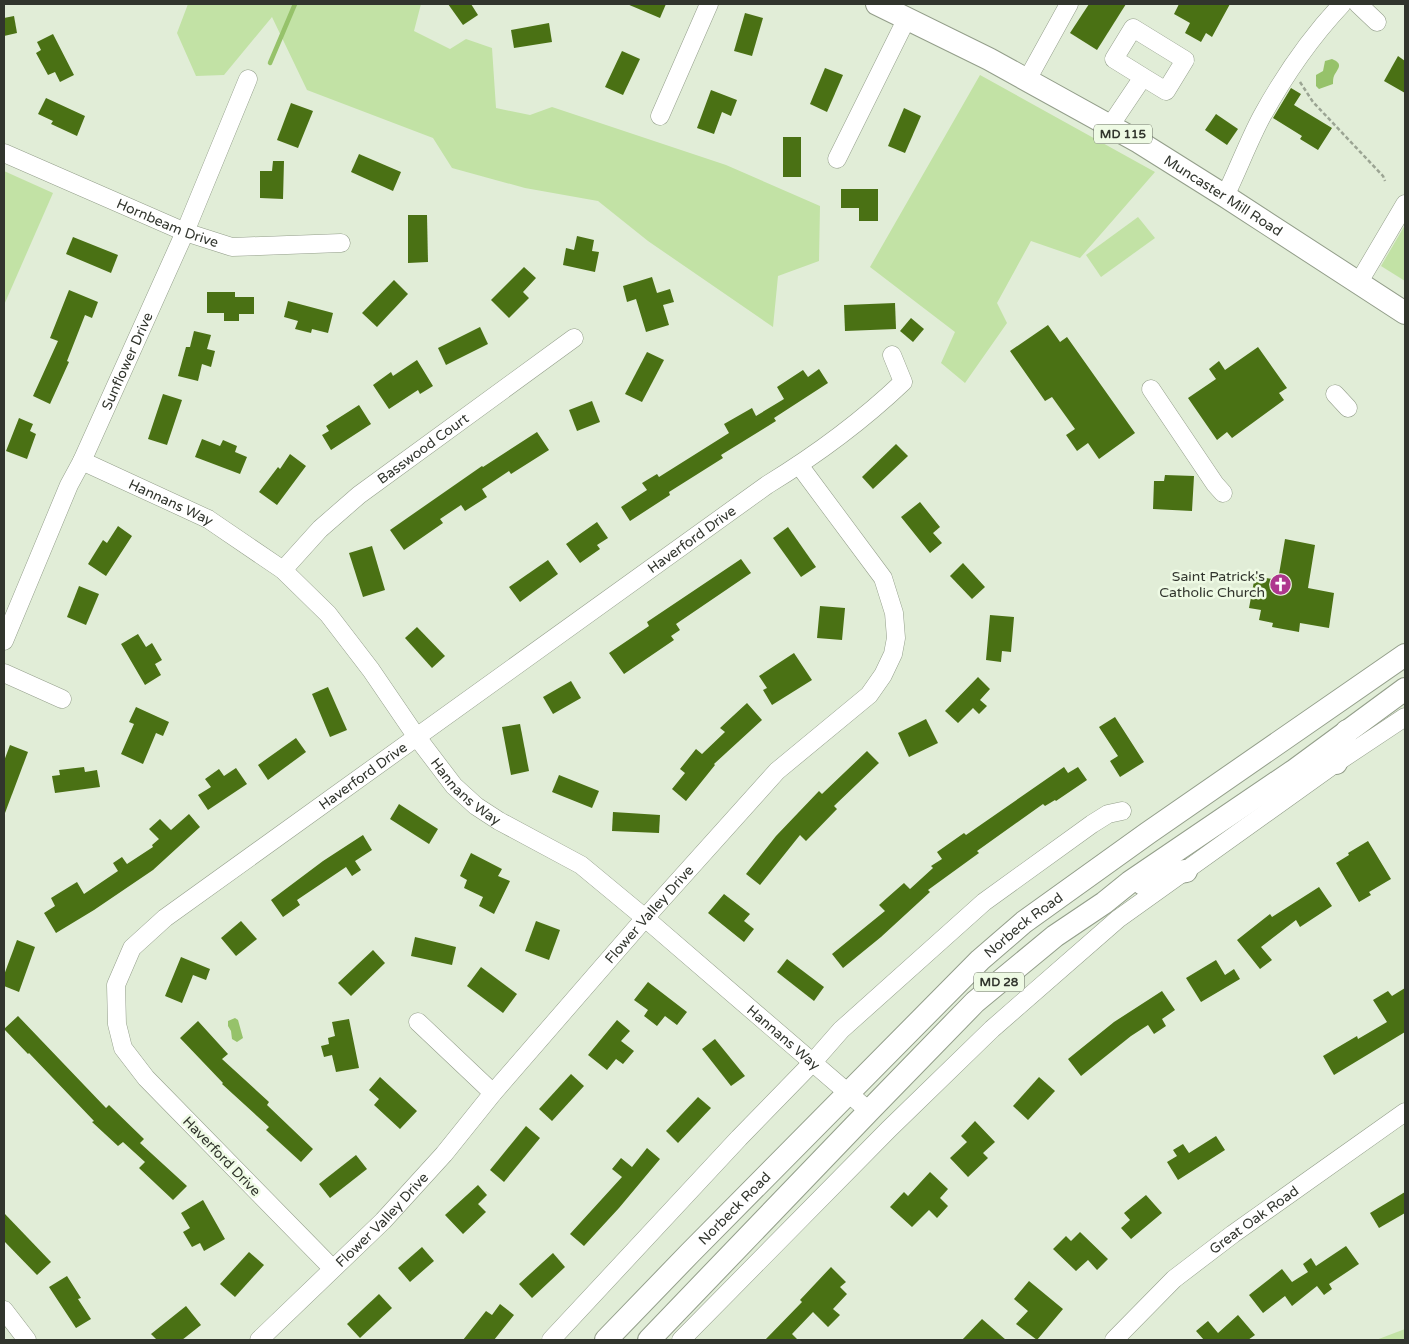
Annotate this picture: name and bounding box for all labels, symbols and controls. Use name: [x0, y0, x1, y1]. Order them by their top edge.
road number: MD 115: [1094, 125, 1152, 144]
street label: Muncaster Mill Road: [1161, 152, 1285, 240]
street label: Hornbeam Drive: [114, 195, 221, 251]
street label: Sunflower Drive: [98, 310, 157, 413]
street label: Basswood Court: [374, 409, 473, 488]
street label: Hannans Way: [126, 476, 217, 529]
street label: Haverford Drive: [644, 502, 739, 577]
place label: Saint Patrick's Catholic Church: [1159, 568, 1265, 601]
church icon: Saint Patrick's Catholic Church: [1269, 572, 1293, 596]
street label: Haverford Drive: [316, 739, 411, 814]
street label: Hannans Way: [427, 755, 504, 829]
street label: Flower Valley Drive: [601, 862, 697, 967]
street label: Norbeck Road: [981, 889, 1066, 962]
road number: MD 28: [974, 972, 1024, 992]
street label: Hannans Way: [743, 1002, 824, 1074]
street label: Haverford Drive: [179, 1113, 264, 1200]
street label: Flower Valley Drive: [332, 1169, 432, 1271]
street label: Norbeck Road: [695, 1169, 774, 1249]
street label: Great Oak Road: [1206, 1182, 1302, 1258]

